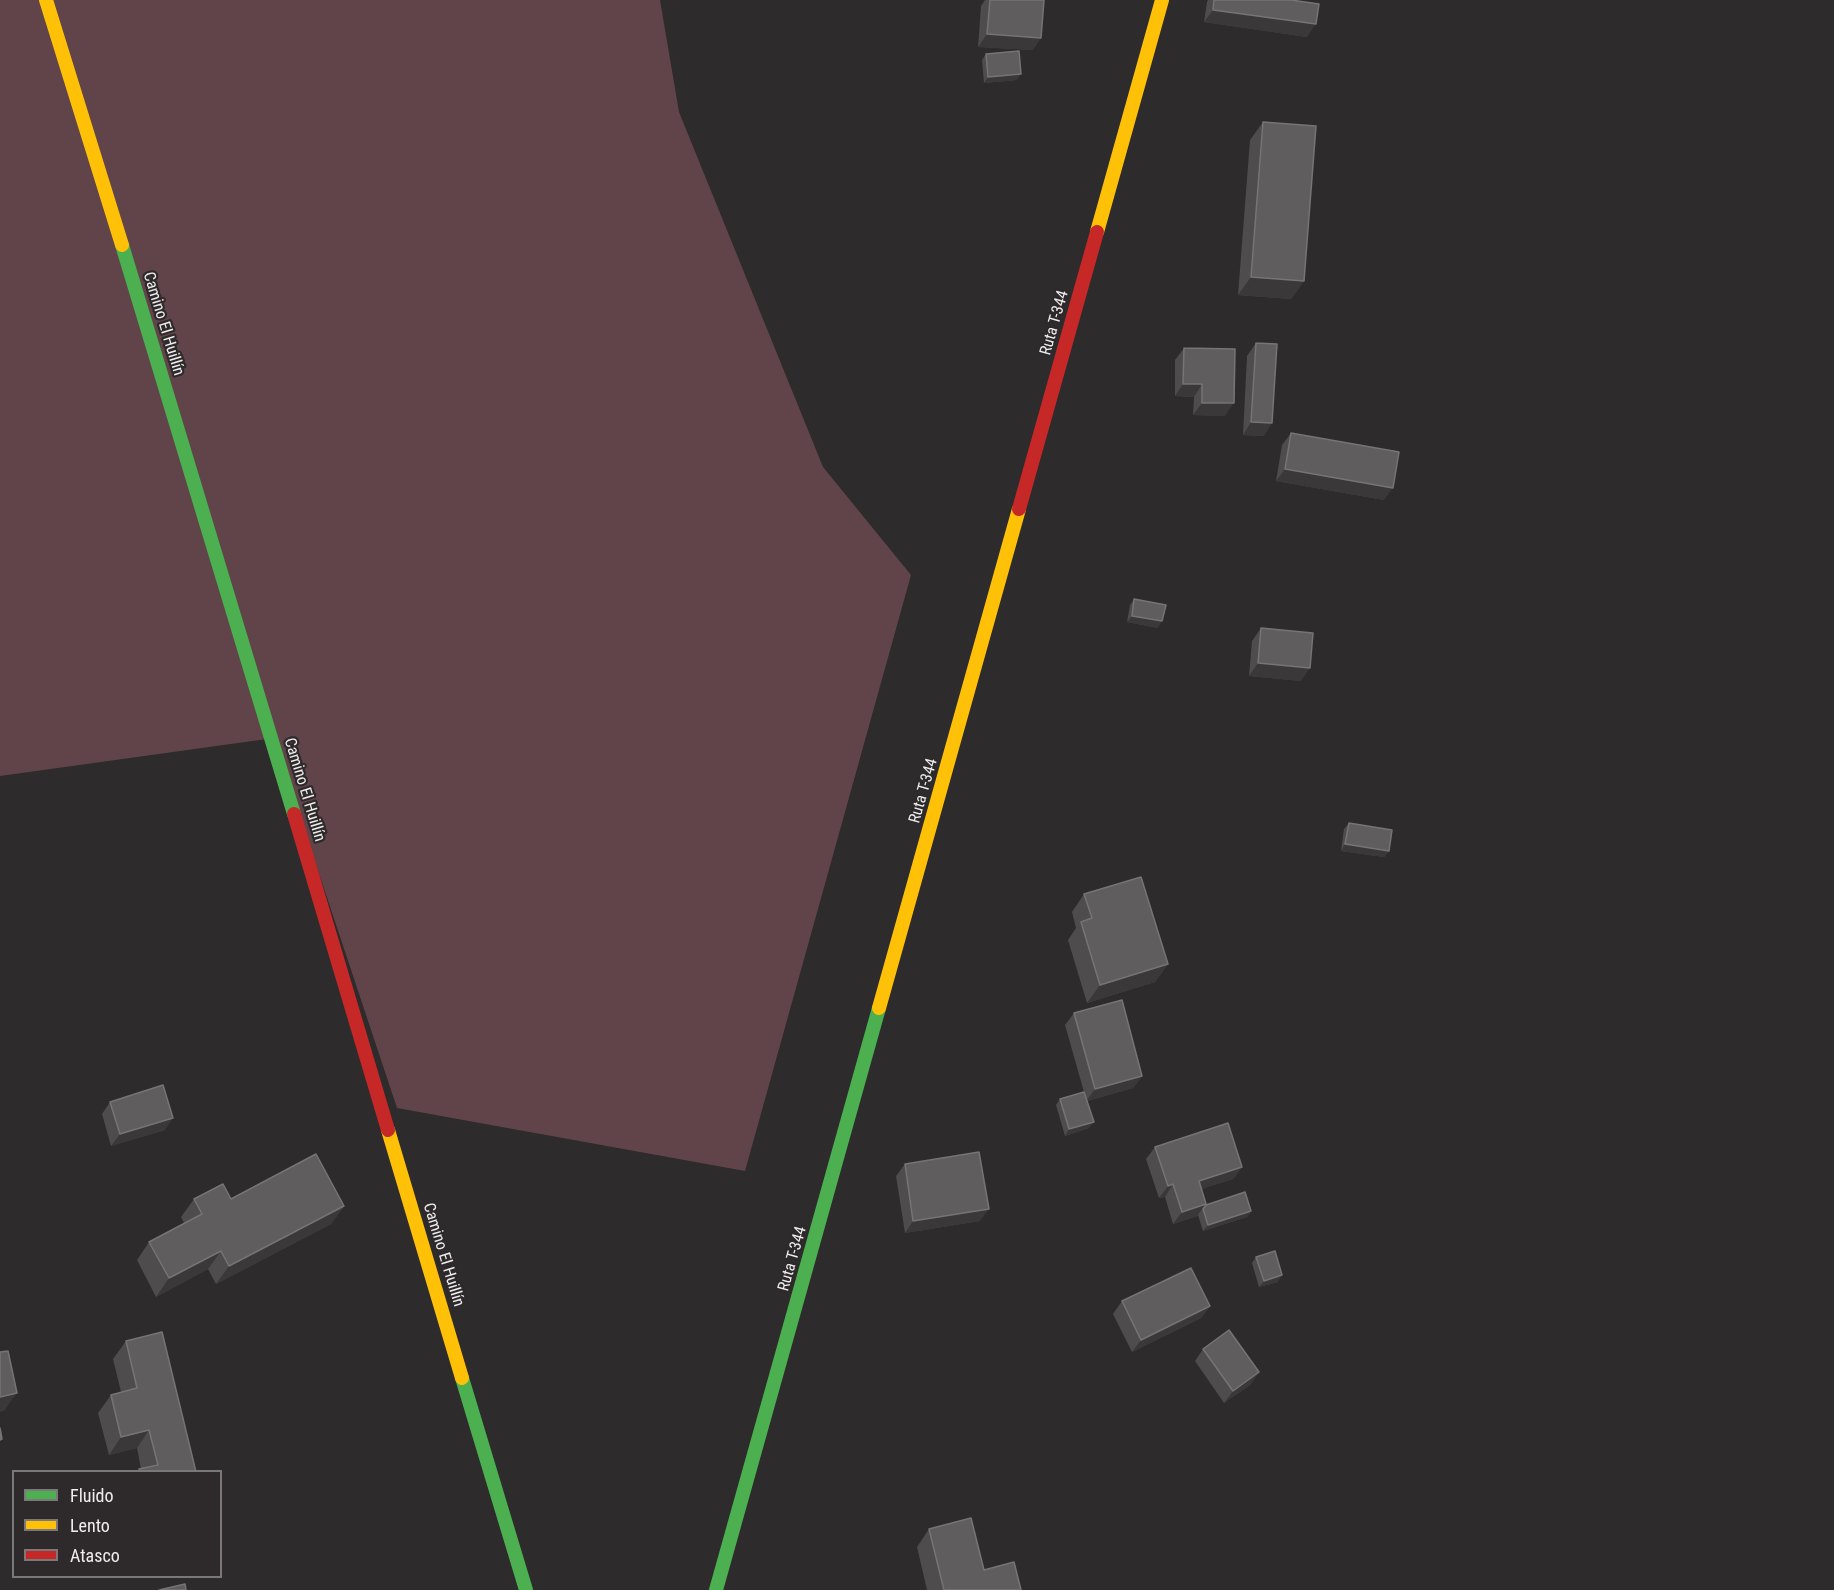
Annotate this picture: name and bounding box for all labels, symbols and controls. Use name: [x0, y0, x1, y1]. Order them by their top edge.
street label: Camino El Huillín: [138, 270, 188, 378]
street label: Ruta T-344: [1037, 288, 1073, 358]
street label: Camino El Huillín: [279, 736, 329, 844]
street label: Ruta T-344: [906, 756, 942, 826]
street label: Camino El Huillín: [418, 1201, 468, 1309]
street label: Ruta T-344: [775, 1224, 811, 1294]
legend: [12, 1470, 222, 1578]
text: Fluido: [70, 1485, 114, 1506]
text: Lento: [70, 1515, 110, 1536]
text: Atasco: [70, 1545, 120, 1566]

